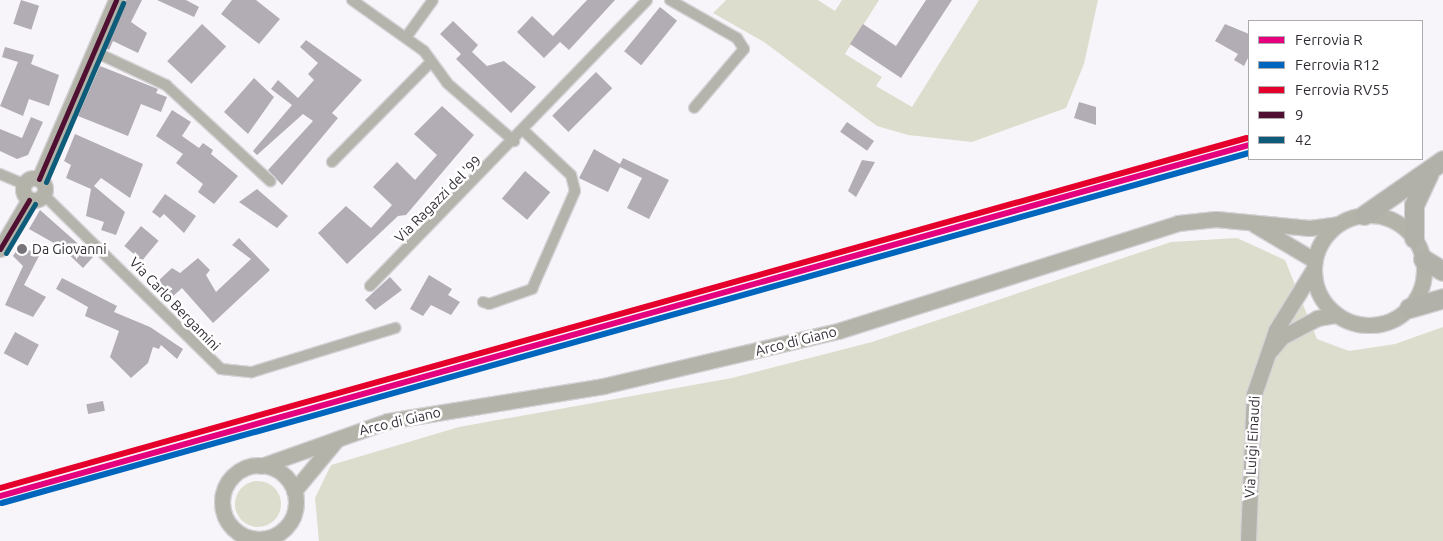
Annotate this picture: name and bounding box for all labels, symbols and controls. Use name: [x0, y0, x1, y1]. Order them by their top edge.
legend: [1248, 20, 1423, 160]
text: Ferrovia R: [1295, 31, 1363, 48]
text: Ferrovia R12: [1295, 56, 1380, 73]
text: Ferrovia RV55: [1295, 81, 1389, 98]
text: 9: [1295, 106, 1303, 123]
text: 42: [1295, 131, 1312, 148]
street label: Via Ragazzi del '99: [391, 152, 485, 246]
place label: Da Giovanni: [32, 241, 107, 257]
marker: Da Giovanni: [16, 243, 28, 255]
street label: Via Carlo Bergamini: [126, 254, 224, 354]
street label: Arco di Giano: [754, 323, 838, 359]
street label: Via Luigi Einaudi: [1241, 395, 1263, 499]
street label: Arco di Giano: [358, 403, 442, 439]

